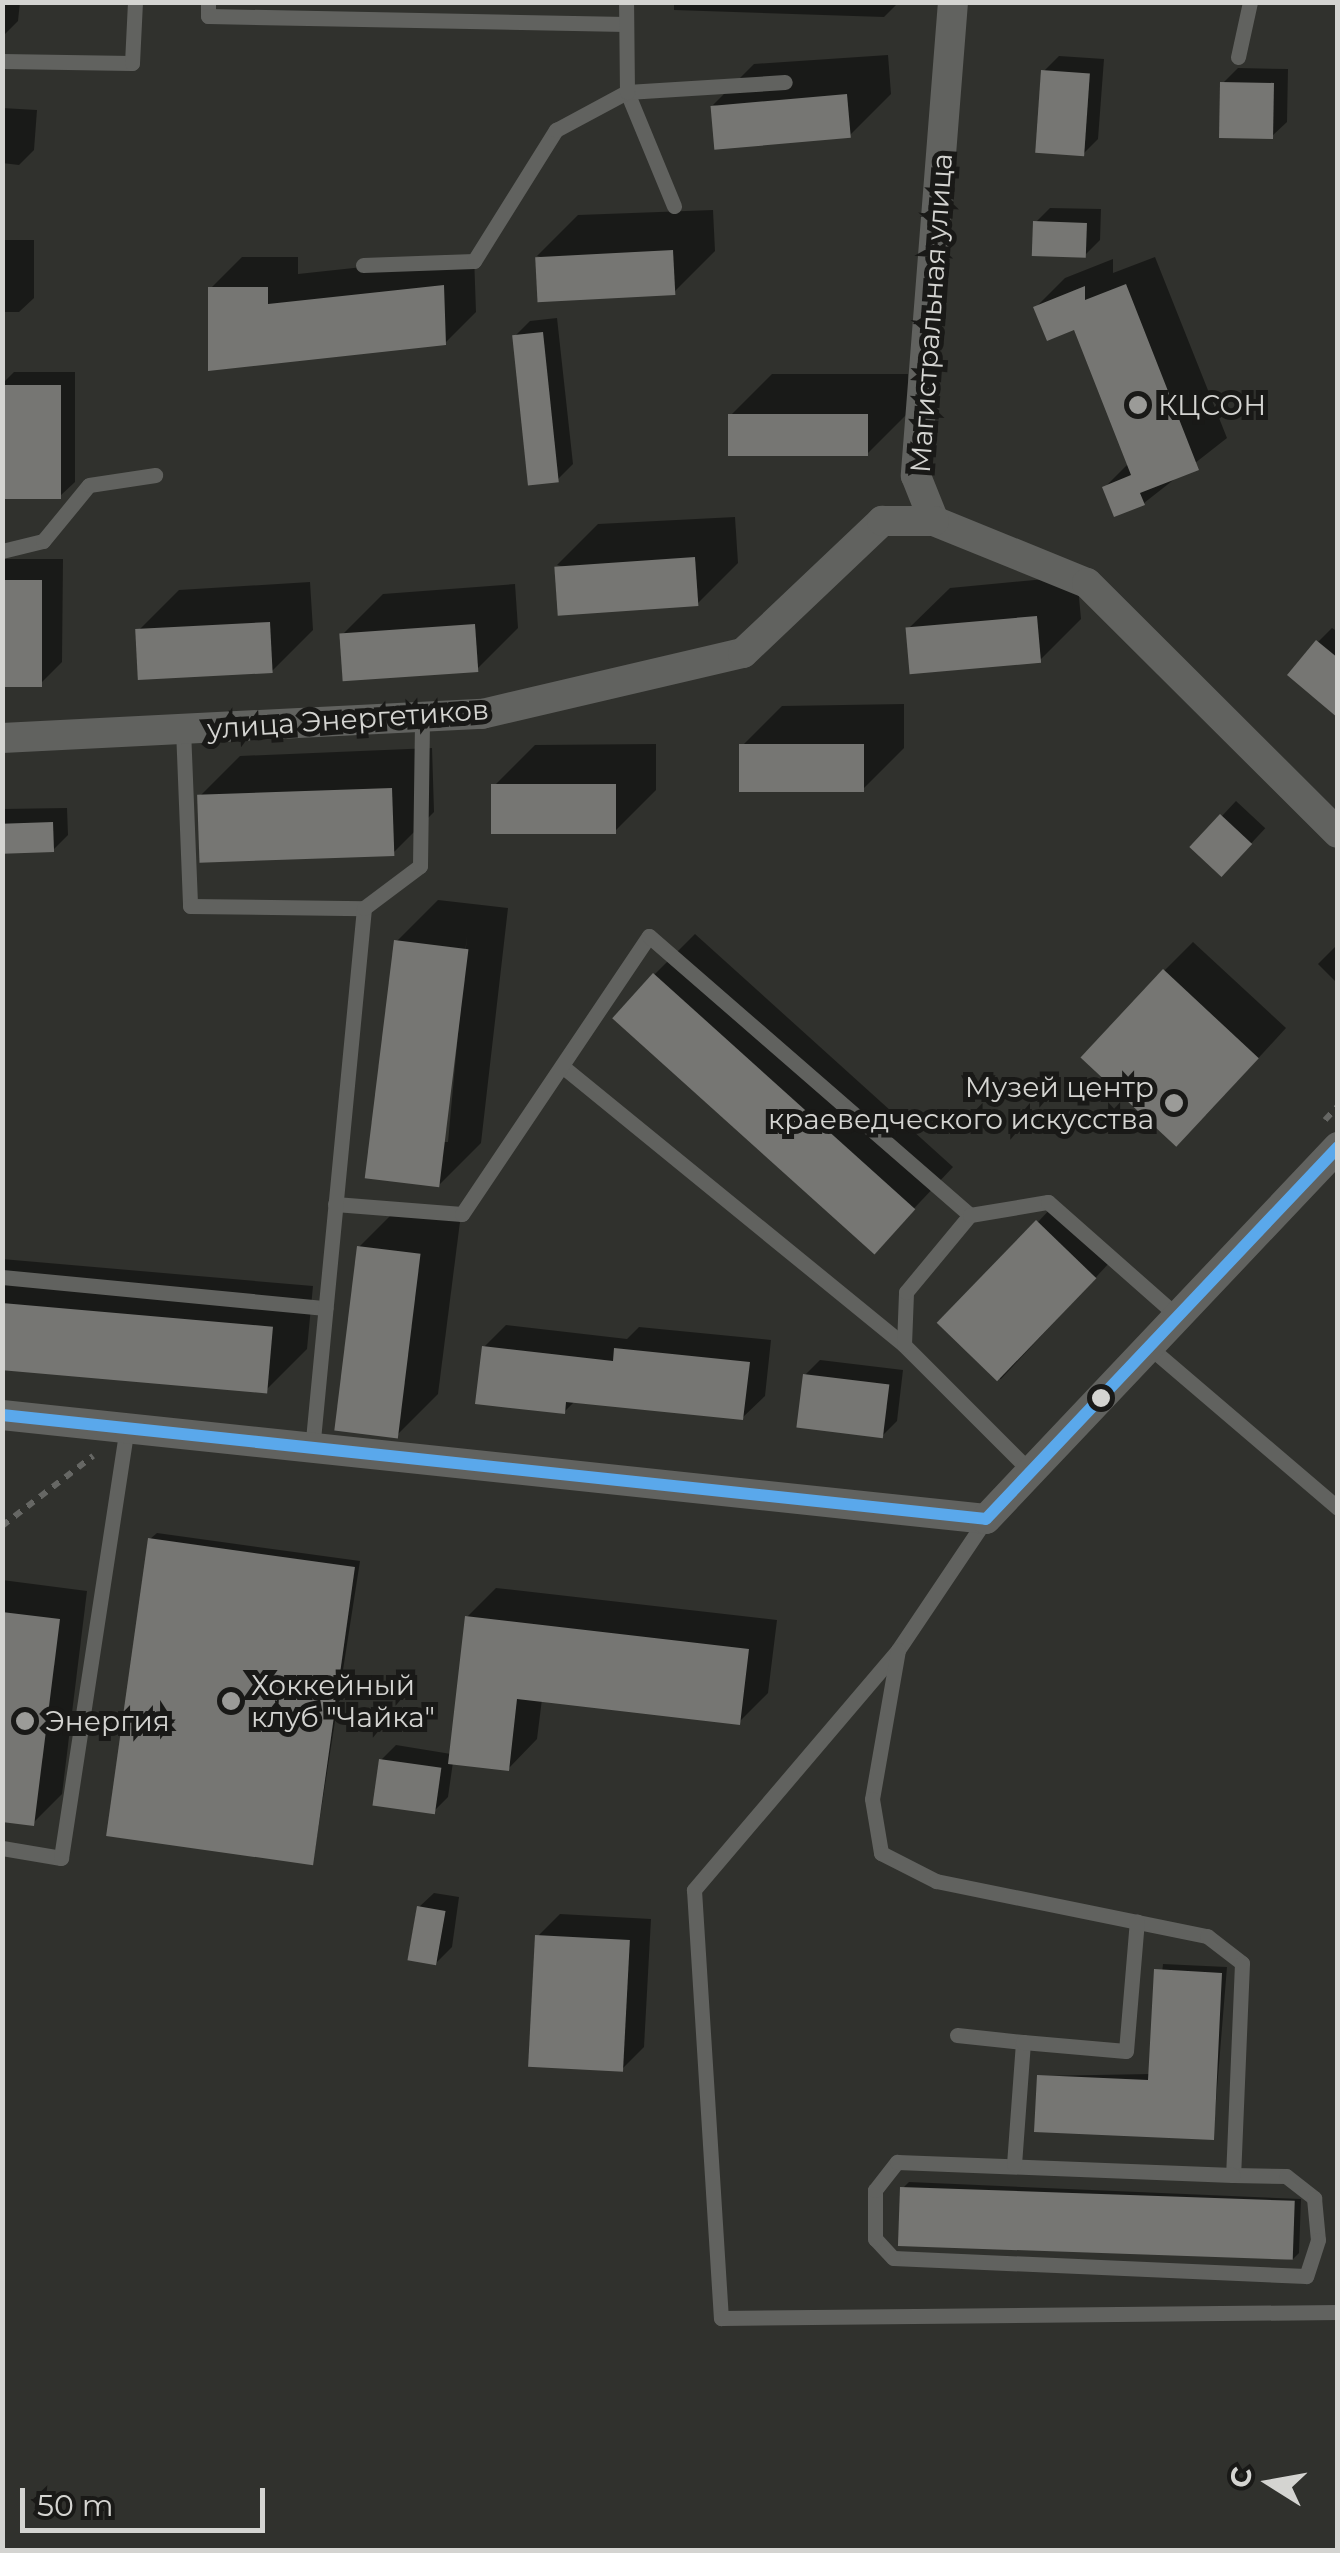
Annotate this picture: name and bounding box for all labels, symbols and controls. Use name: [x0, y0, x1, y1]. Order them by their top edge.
street label: Магистральная улица: [903, 152, 959, 474]
place label: КЦСОН: [1158, 388, 1266, 422]
marker: КЦСОН: [1127, 394, 1149, 416]
street label: улица Энергетиков: [206, 692, 490, 746]
place label: Музей центр краеведческого искусства: [768, 1070, 1154, 1136]
marker: Музей центр краеведческого искусства: [1163, 1092, 1185, 1114]
unlabelled marker: [1091, 1388, 1111, 1408]
place label: Хоккейный клуб "Чайка": [251, 1668, 435, 1734]
marker: Хоккейный клуб "Чайка": [220, 1690, 242, 1712]
place label: Энергия: [45, 1704, 170, 1738]
marker: Энергия: [14, 1710, 36, 1732]
north arrow: [1220, 2433, 1320, 2533]
text: С: [1222, 2464, 1259, 2491]
scale bar: [25, 2468, 270, 2530]
text: 50 m: [37, 2487, 114, 2524]

